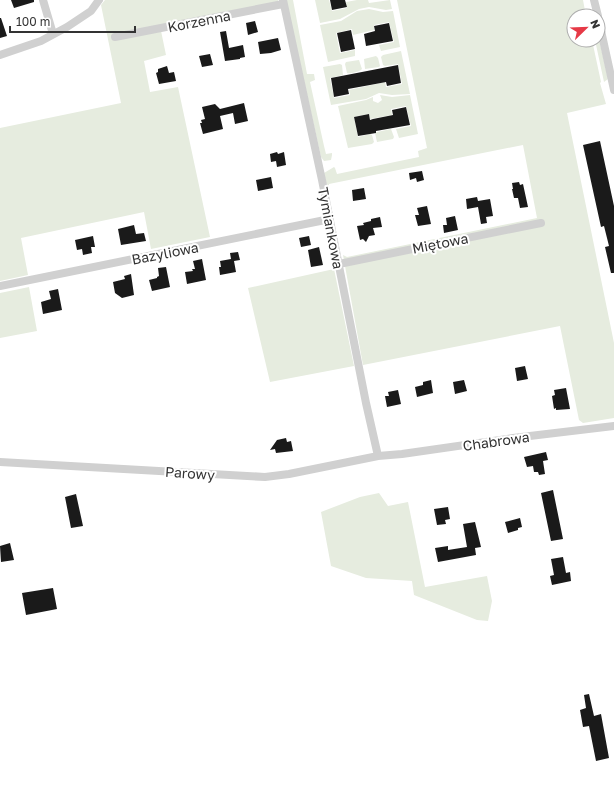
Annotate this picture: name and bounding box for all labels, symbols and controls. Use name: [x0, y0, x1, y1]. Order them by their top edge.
street label: Korzenna: [166, 7, 232, 35]
scale bar: [10, 8, 135, 34]
north arrow: [566, 8, 606, 48]
text: 100 m: [16, 14, 50, 29]
text: N: [588, 18, 603, 30]
street label: Tymiankowa: [315, 186, 347, 270]
street label: Miętowa: [411, 229, 469, 257]
street label: Bazyliowa: [130, 238, 200, 268]
street label: Chabrowa: [462, 428, 530, 454]
street label: Parowy: [164, 463, 216, 483]

